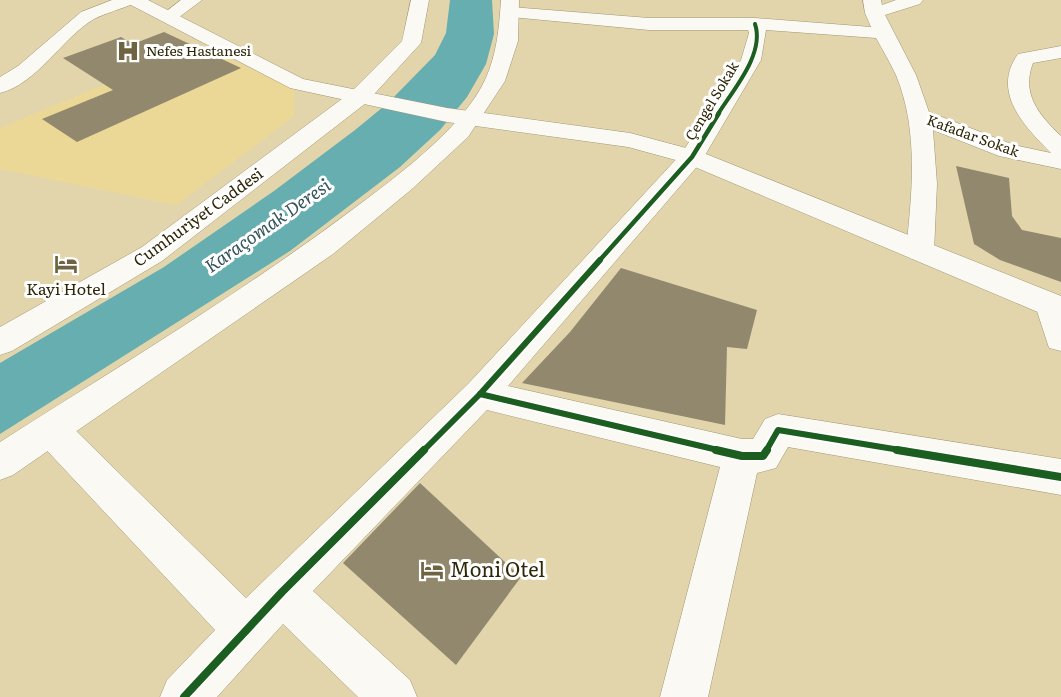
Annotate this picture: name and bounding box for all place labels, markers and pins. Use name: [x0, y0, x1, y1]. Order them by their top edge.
hospital icon: Nefes Hastanesi: [115, 38, 141, 64]
place label: Nefes Hastanesi: [146, 40, 252, 60]
hotel icon: Kayi Hotel: [53, 251, 79, 277]
place label: Kayi Hotel: [26, 276, 106, 300]
place label: Moni Otel: [450, 553, 545, 583]
hotel icon: Moni Otel: [419, 557, 445, 583]

